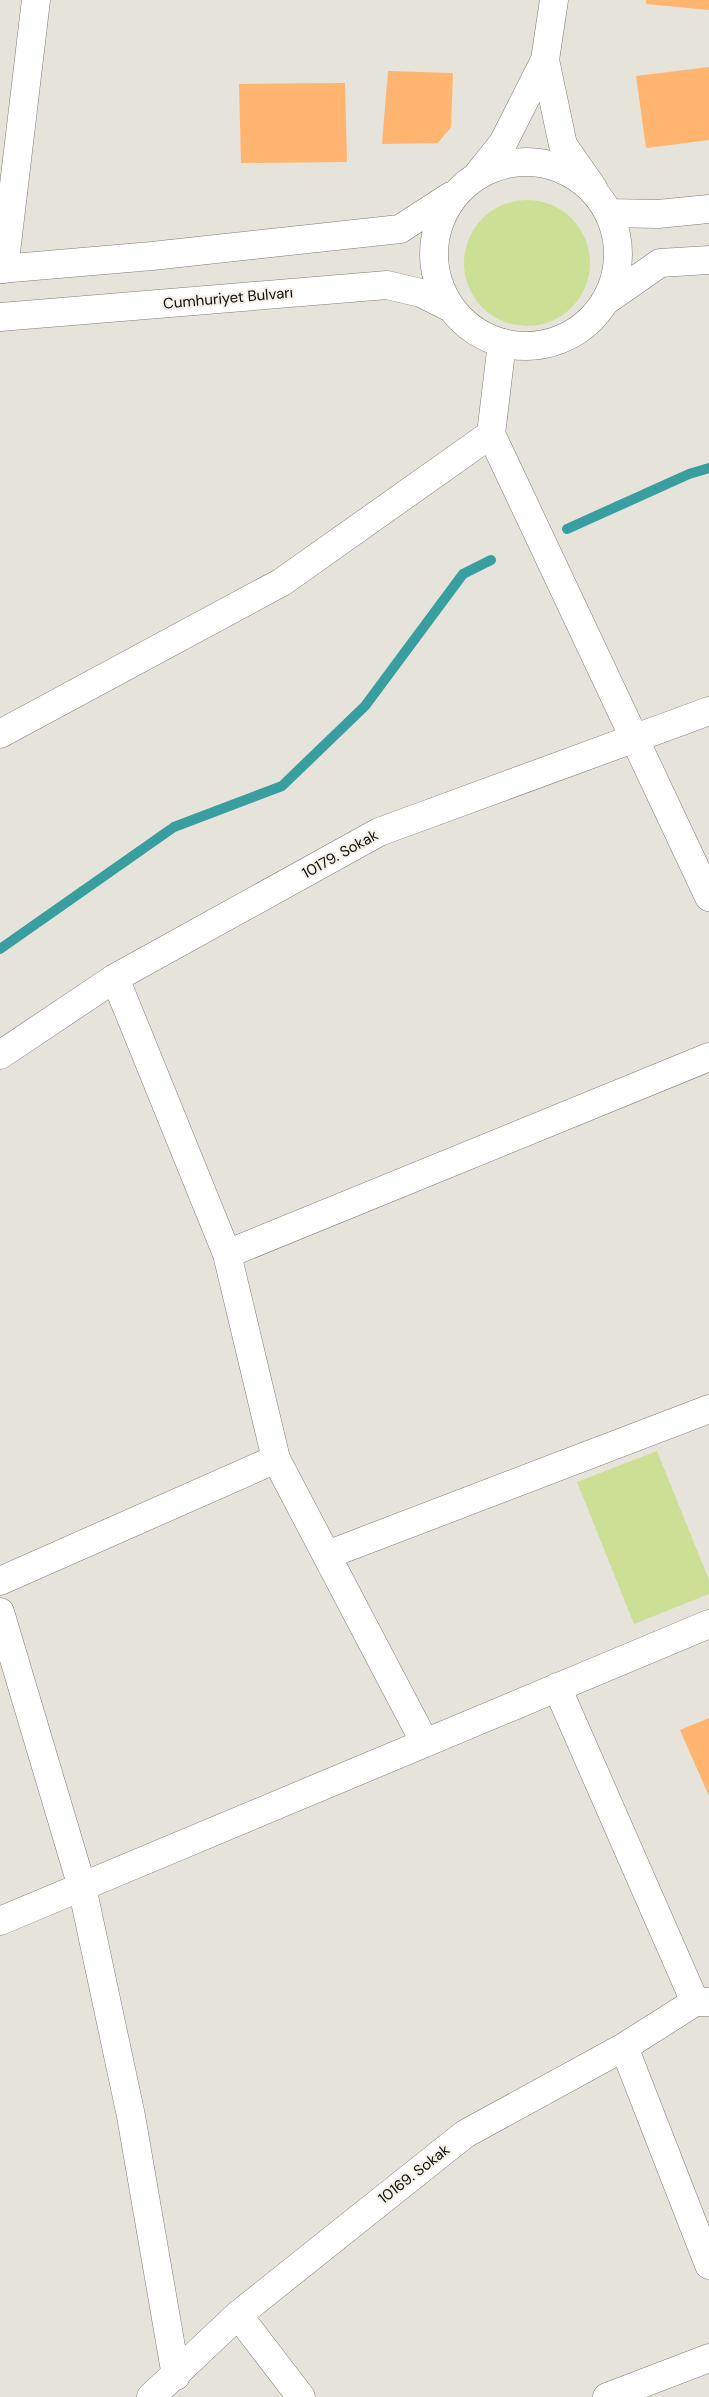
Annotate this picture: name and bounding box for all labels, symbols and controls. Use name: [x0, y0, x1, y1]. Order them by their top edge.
street label: Cumhuriyet Bulvarı: [162, 282, 294, 314]
street label: 10179. Sokak: [298, 825, 382, 883]
street label: 10169. Sokak: [374, 2140, 454, 2208]

